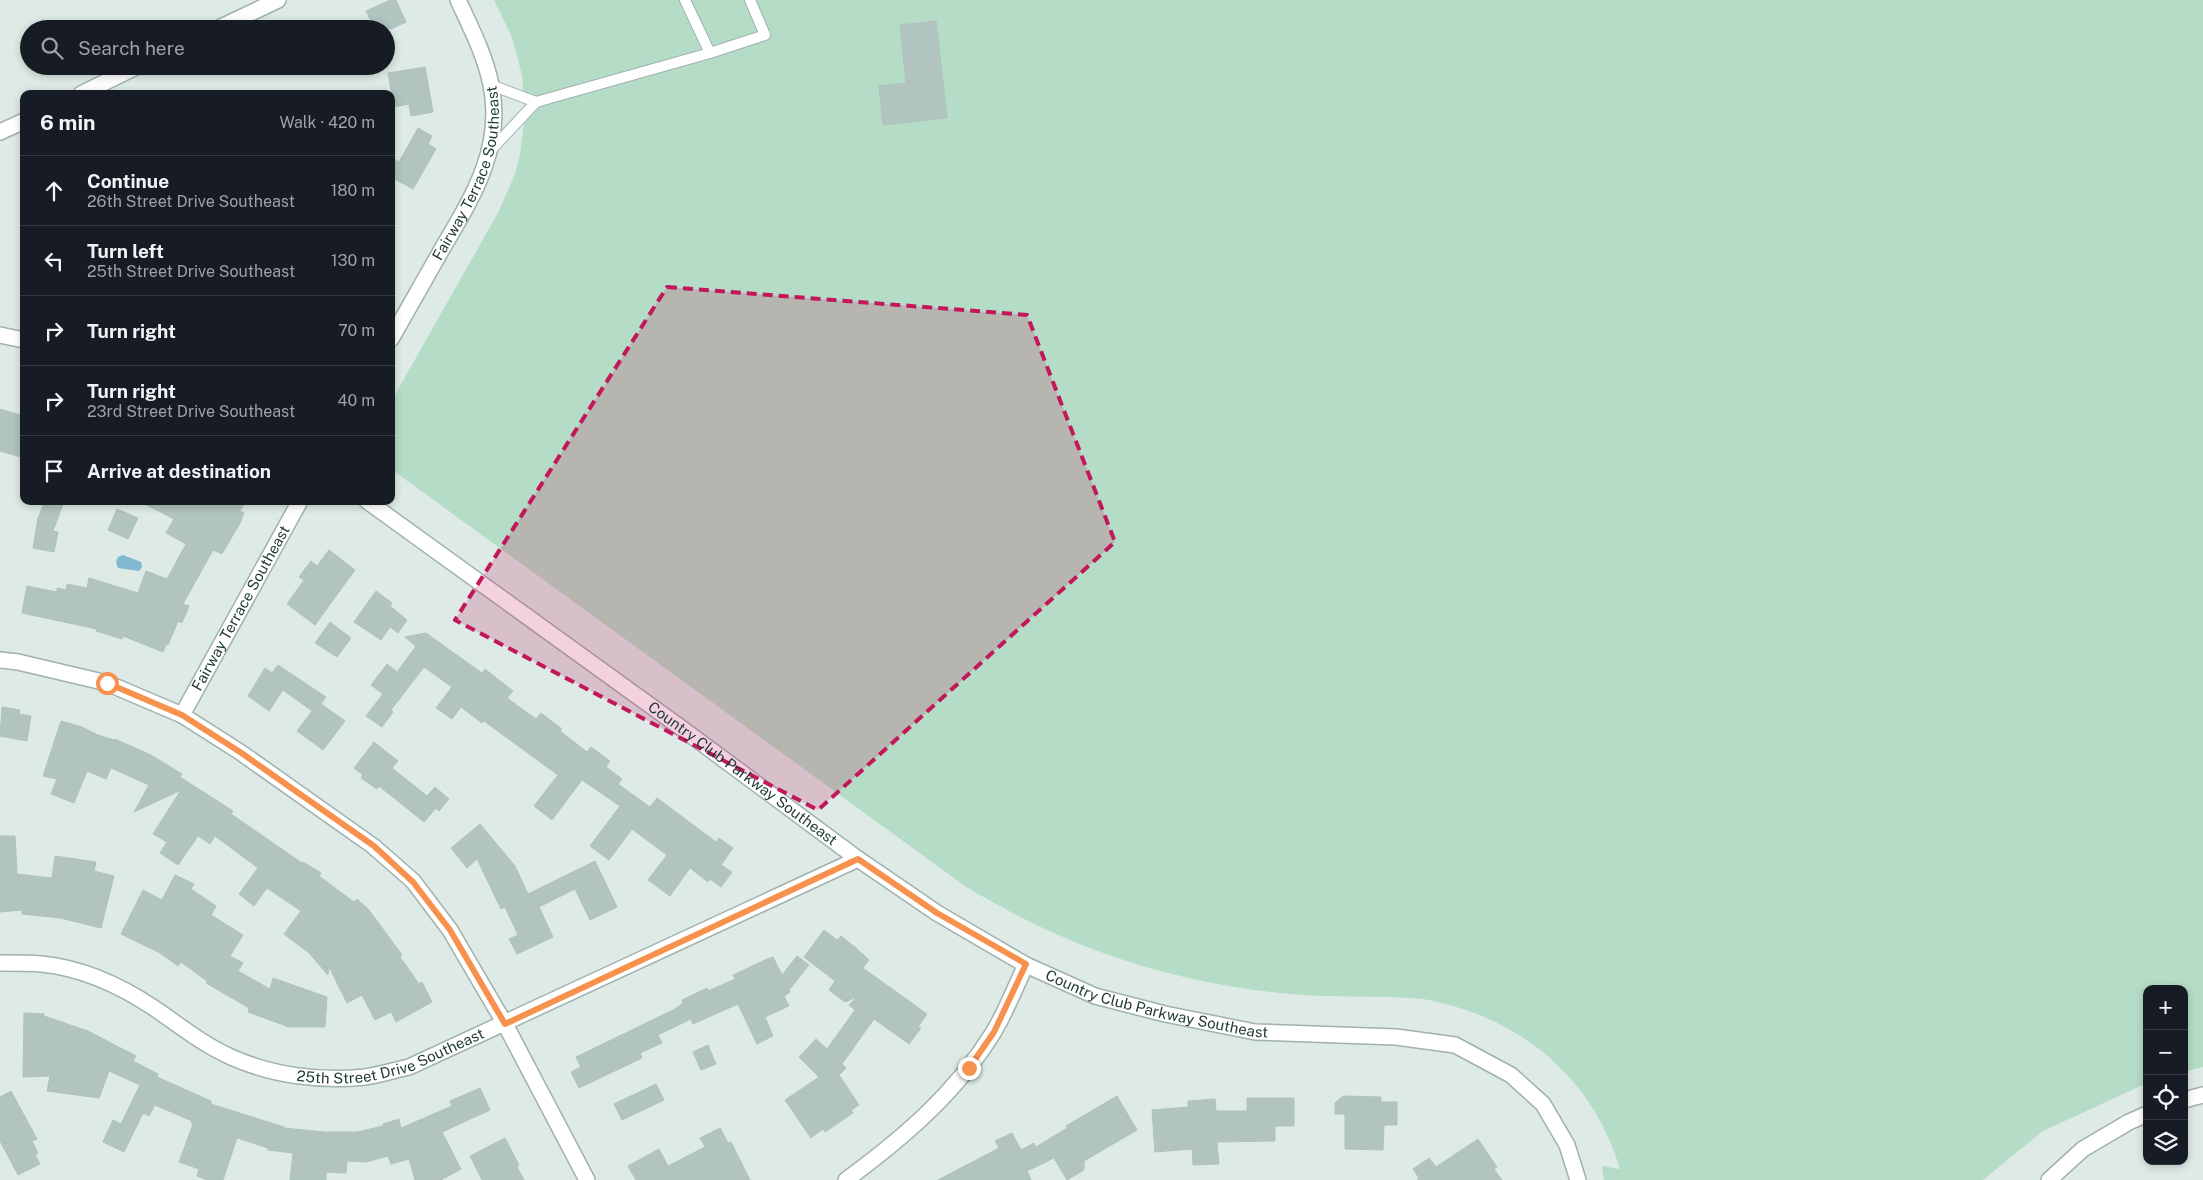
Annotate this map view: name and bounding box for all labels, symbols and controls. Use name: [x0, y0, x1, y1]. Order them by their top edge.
search box: [20, 20, 395, 75]
icon: search: [38, 34, 66, 62]
text: Search here: [78, 37, 185, 59]
street label: Fairway Terrace Southeast: [428, 85, 502, 263]
text: 6 min: [40, 110, 96, 135]
text: Walk · 420 m: [279, 113, 375, 132]
text: Continue: [87, 170, 169, 192]
icon: ahead: [40, 177, 68, 205]
text: 180 m: [331, 181, 375, 200]
text: 26th Street Drive Southeast: [87, 192, 295, 211]
text: Turn left: [87, 240, 164, 262]
icon: left: [40, 247, 68, 275]
text: 130 m: [331, 251, 375, 270]
text: 25th Street Drive Southeast: [87, 262, 295, 281]
icon: right: [40, 317, 68, 345]
text: Turn right: [87, 320, 176, 342]
text: 70 m: [338, 321, 375, 340]
text: Turn right: [87, 380, 176, 402]
icon: right: [40, 387, 68, 415]
text: 40 m: [337, 391, 375, 410]
text: 23rd Street Drive Southeast: [87, 402, 295, 421]
icon: arrive: [40, 457, 68, 485]
text: Arrive at destination: [87, 460, 271, 482]
street label: Fairway Terrace Southeast: [188, 522, 293, 694]
route start: [96, 672, 119, 695]
street label: Country Club Parkway Southeast: [645, 698, 841, 849]
street label: Country Club Parkway Southeast: [1043, 966, 1269, 1040]
map controls: [2143, 985, 2188, 1165]
button: +: [2143, 985, 2188, 1030]
street label: 25th Street Drive Southeast: [296, 1024, 487, 1087]
button: −: [2143, 1030, 2188, 1075]
route end: [958, 1057, 981, 1080]
button: locate: [2143, 1075, 2188, 1120]
button: layers: [2143, 1120, 2188, 1165]

